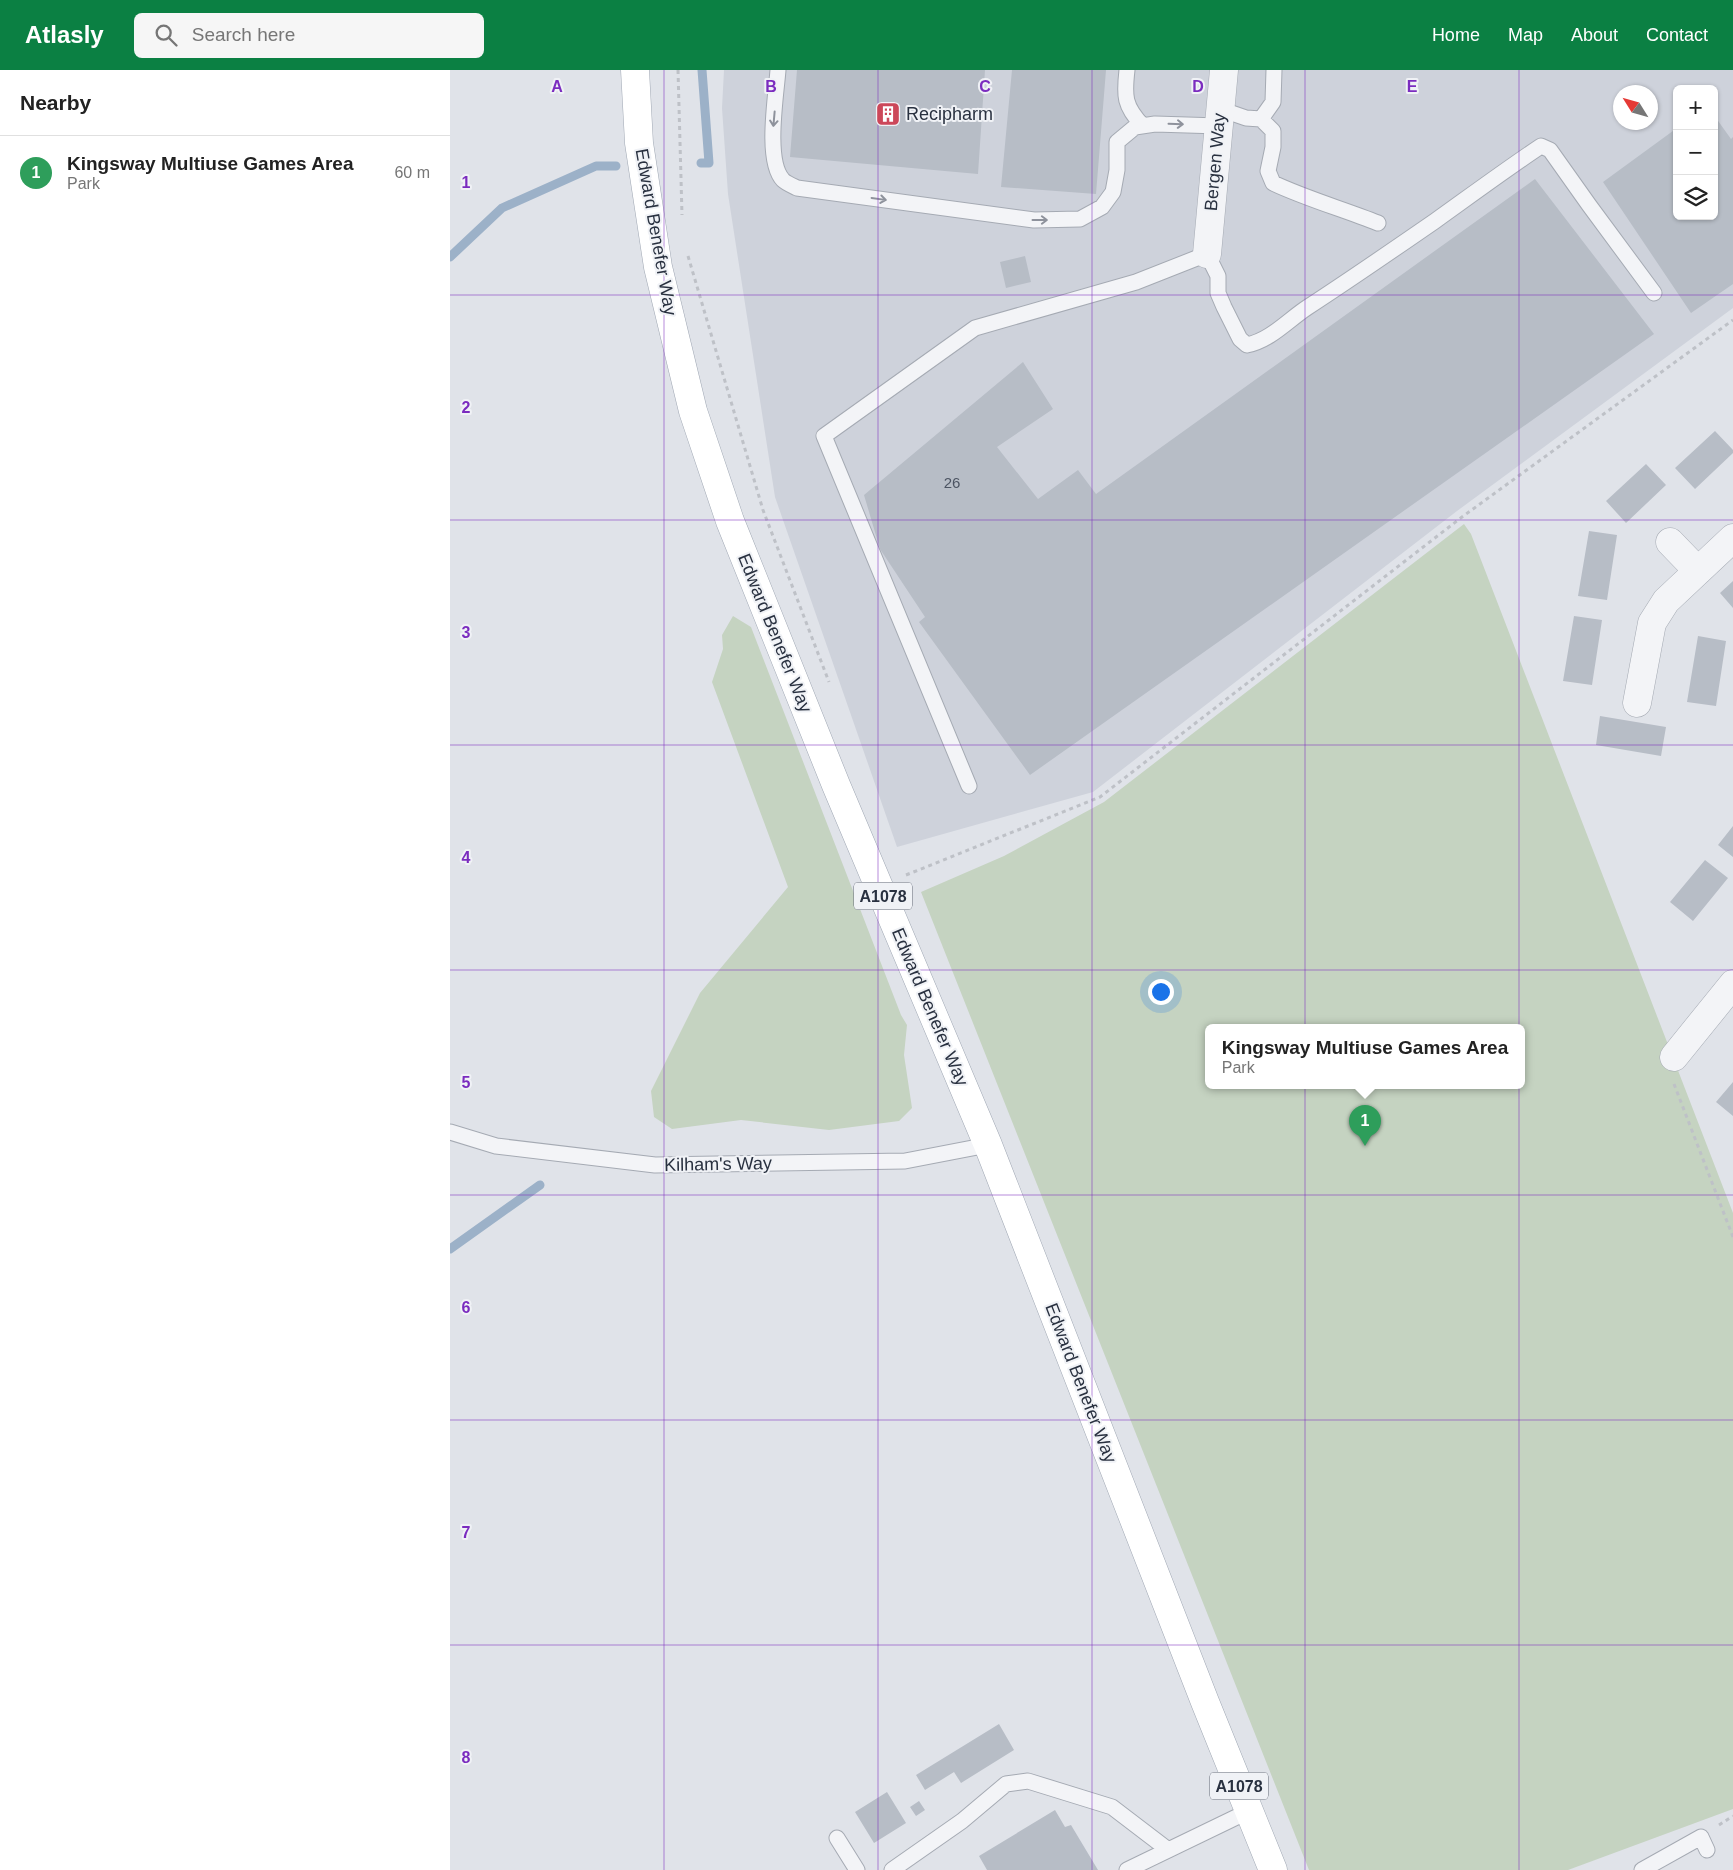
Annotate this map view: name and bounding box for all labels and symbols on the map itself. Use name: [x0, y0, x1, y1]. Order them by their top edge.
text: A: [551, 78, 563, 95]
text: B: [765, 78, 777, 95]
text: C: [979, 78, 991, 95]
text: D: [1192, 78, 1204, 95]
text: E: [1407, 78, 1418, 95]
north arrow: [1613, 85, 1658, 130]
building icon: Recipharm: [875, 101, 901, 127]
place label: Recipharm: [906, 104, 993, 124]
one-way arrow: [770, 110, 779, 126]
street label: Bergen Way: [1201, 112, 1229, 212]
one-way arrow: [1167, 120, 1183, 129]
street label: Edward Benefer Way: [631, 147, 681, 317]
text: 1: [462, 174, 471, 191]
one-way arrow: [871, 194, 887, 204]
one-way arrow: [1032, 215, 1048, 225]
text: 2: [462, 399, 471, 416]
house number: 26: [944, 474, 960, 491]
street label: Edward Benefer Way: [734, 551, 816, 715]
text: 3: [462, 624, 471, 641]
text: 4: [462, 849, 471, 866]
road number: A1078: [854, 882, 912, 909]
street label: Edward Benefer Way: [888, 925, 972, 1089]
your location: [1148, 979, 1174, 1005]
text: 5: [462, 1074, 471, 1091]
pin: 1: [1349, 1105, 1381, 1146]
street label: Kilham's Way: [664, 1153, 772, 1175]
text: 6: [462, 1299, 471, 1316]
street label: Edward Benefer Way: [1041, 1300, 1121, 1466]
text: 7: [462, 1524, 471, 1541]
text: 8: [462, 1749, 471, 1766]
road number: A1078: [1210, 1772, 1268, 1800]

